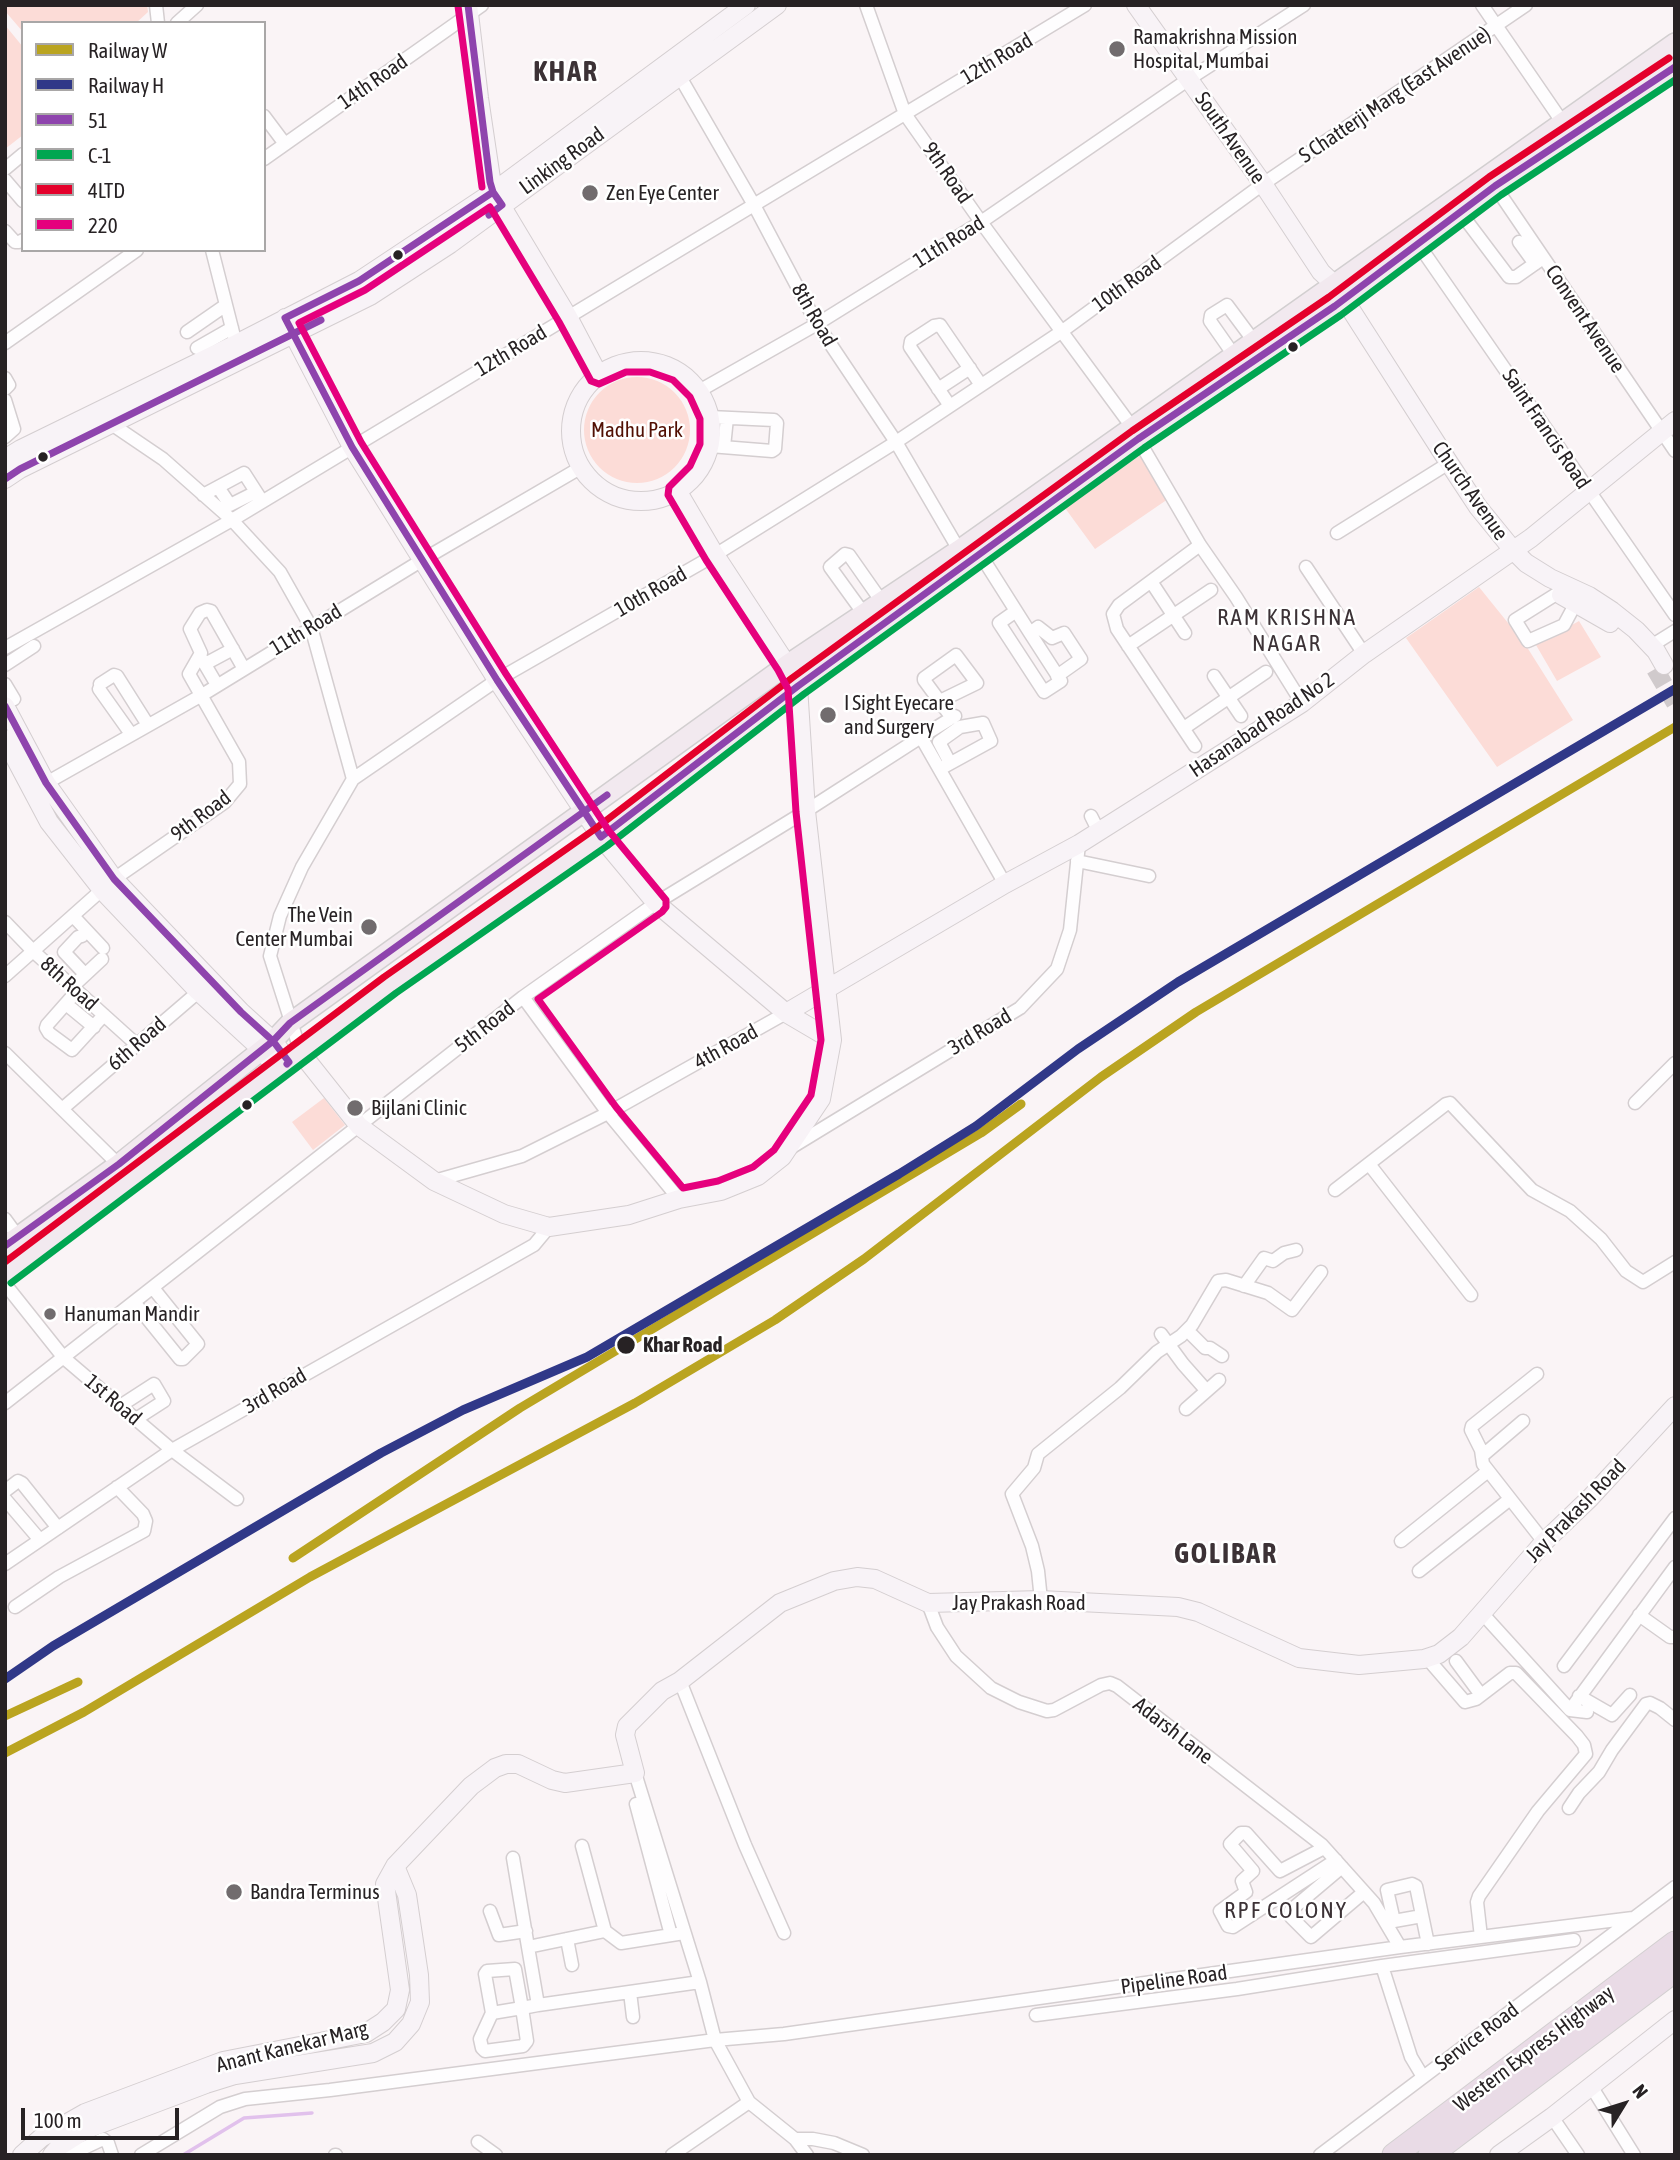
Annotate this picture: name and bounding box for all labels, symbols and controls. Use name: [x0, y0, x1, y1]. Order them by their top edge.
legend: [21, 21, 266, 252]
street label: S Chatterji Marg (East Avenue): [1294, 21, 1496, 169]
place label: Ramakrishna Mission Hospital, Mumbai: [1133, 24, 1297, 74]
street label: 12th Road: [957, 28, 1037, 90]
text: Railway W: [88, 38, 167, 62]
marker: Ramakrishna Mission Hospital, Mumbai: [1107, 39, 1127, 59]
street label: 14th Road: [333, 49, 413, 115]
district label: KHAR: [534, 55, 598, 89]
text: Railway H: [88, 73, 164, 97]
street label: South Avenue: [1189, 87, 1271, 189]
text: 51: [88, 108, 108, 132]
street label: Linking Road: [515, 122, 609, 200]
street label: 9th Road: [917, 137, 977, 209]
text: C-1: [88, 143, 112, 167]
text: 4LTD: [88, 178, 125, 202]
place label: Zen Eye Center: [606, 180, 719, 206]
marker: Zen Eye Center: [580, 183, 600, 203]
street label: 11th Road: [909, 210, 989, 274]
text: 220: [88, 213, 118, 237]
unlabelled marker: [391, 248, 405, 262]
street label: 10th Road: [1088, 251, 1166, 317]
street label: Convent Avenue: [1540, 260, 1630, 378]
street label: 8th Road: [786, 279, 842, 351]
street label: 12th Road: [471, 320, 551, 382]
unlabelled marker: [1286, 340, 1300, 354]
street label: Saint Francis Road: [1497, 364, 1595, 494]
park label: Madhu Park: [591, 417, 683, 443]
street label: Church Avenue: [1427, 437, 1513, 545]
unlabelled marker: [36, 450, 50, 464]
street label: 10th Road: [611, 561, 691, 623]
street label: 11th Road: [266, 599, 346, 661]
district label: RAM KRISHNA NAGAR: [1218, 604, 1356, 658]
street label: Hasanabad Road No 2: [1185, 667, 1339, 783]
place label: I Sight Eyecare and Surgery: [844, 690, 954, 740]
marker: I Sight Eyecare and Surgery: [818, 705, 838, 725]
street label: 9th Road: [166, 785, 236, 847]
place label: The Vein Center Mumbai: [236, 902, 353, 952]
marker: The Vein Center Mumbai: [359, 917, 379, 937]
street label: 8th Road: [35, 952, 103, 1016]
street label: 5th Road: [450, 996, 520, 1058]
street label: 3rd Road: [944, 1003, 1016, 1061]
street label: 6th Road: [103, 1012, 171, 1076]
street label: 4th Road: [690, 1019, 762, 1075]
place label: Bijlani Clinic: [371, 1095, 466, 1121]
unlabelled marker: [240, 1098, 254, 1112]
marker: Bijlani Clinic: [345, 1098, 365, 1118]
place label: Hanuman Mandir: [64, 1301, 199, 1327]
marker: Hanuman Mandir: [42, 1306, 58, 1322]
place label: Khar Road: [643, 1332, 722, 1358]
marker: Khar Road: [615, 1334, 637, 1356]
street label: 3rd Road: [239, 1363, 311, 1419]
street label: 1st Road: [80, 1369, 146, 1431]
street label: Jay Prakash Road: [1521, 1454, 1631, 1568]
district label: GOLIBAR: [1175, 1537, 1277, 1571]
street label: Jay Prakash Road: [952, 1590, 1086, 1616]
street label: Adarsh Lane: [1128, 1692, 1218, 1770]
place label: Bandra Terminus: [250, 1879, 380, 1905]
marker: Bandra Terminus: [224, 1882, 244, 1902]
district label: RPF COLONY: [1225, 1897, 1347, 1925]
street label: Pipeline Road: [1119, 1960, 1229, 2000]
street label: Western Express Highway: [1449, 1981, 1619, 2117]
street label: Service Road: [1430, 1997, 1524, 2077]
street label: Anant Kanekar Marg: [214, 2016, 370, 2078]
north arrow: [1589, 2069, 1659, 2139]
text: N: [1628, 2080, 1653, 2102]
scale bar: [24, 2094, 182, 2138]
text: 100 m: [34, 2108, 82, 2132]

